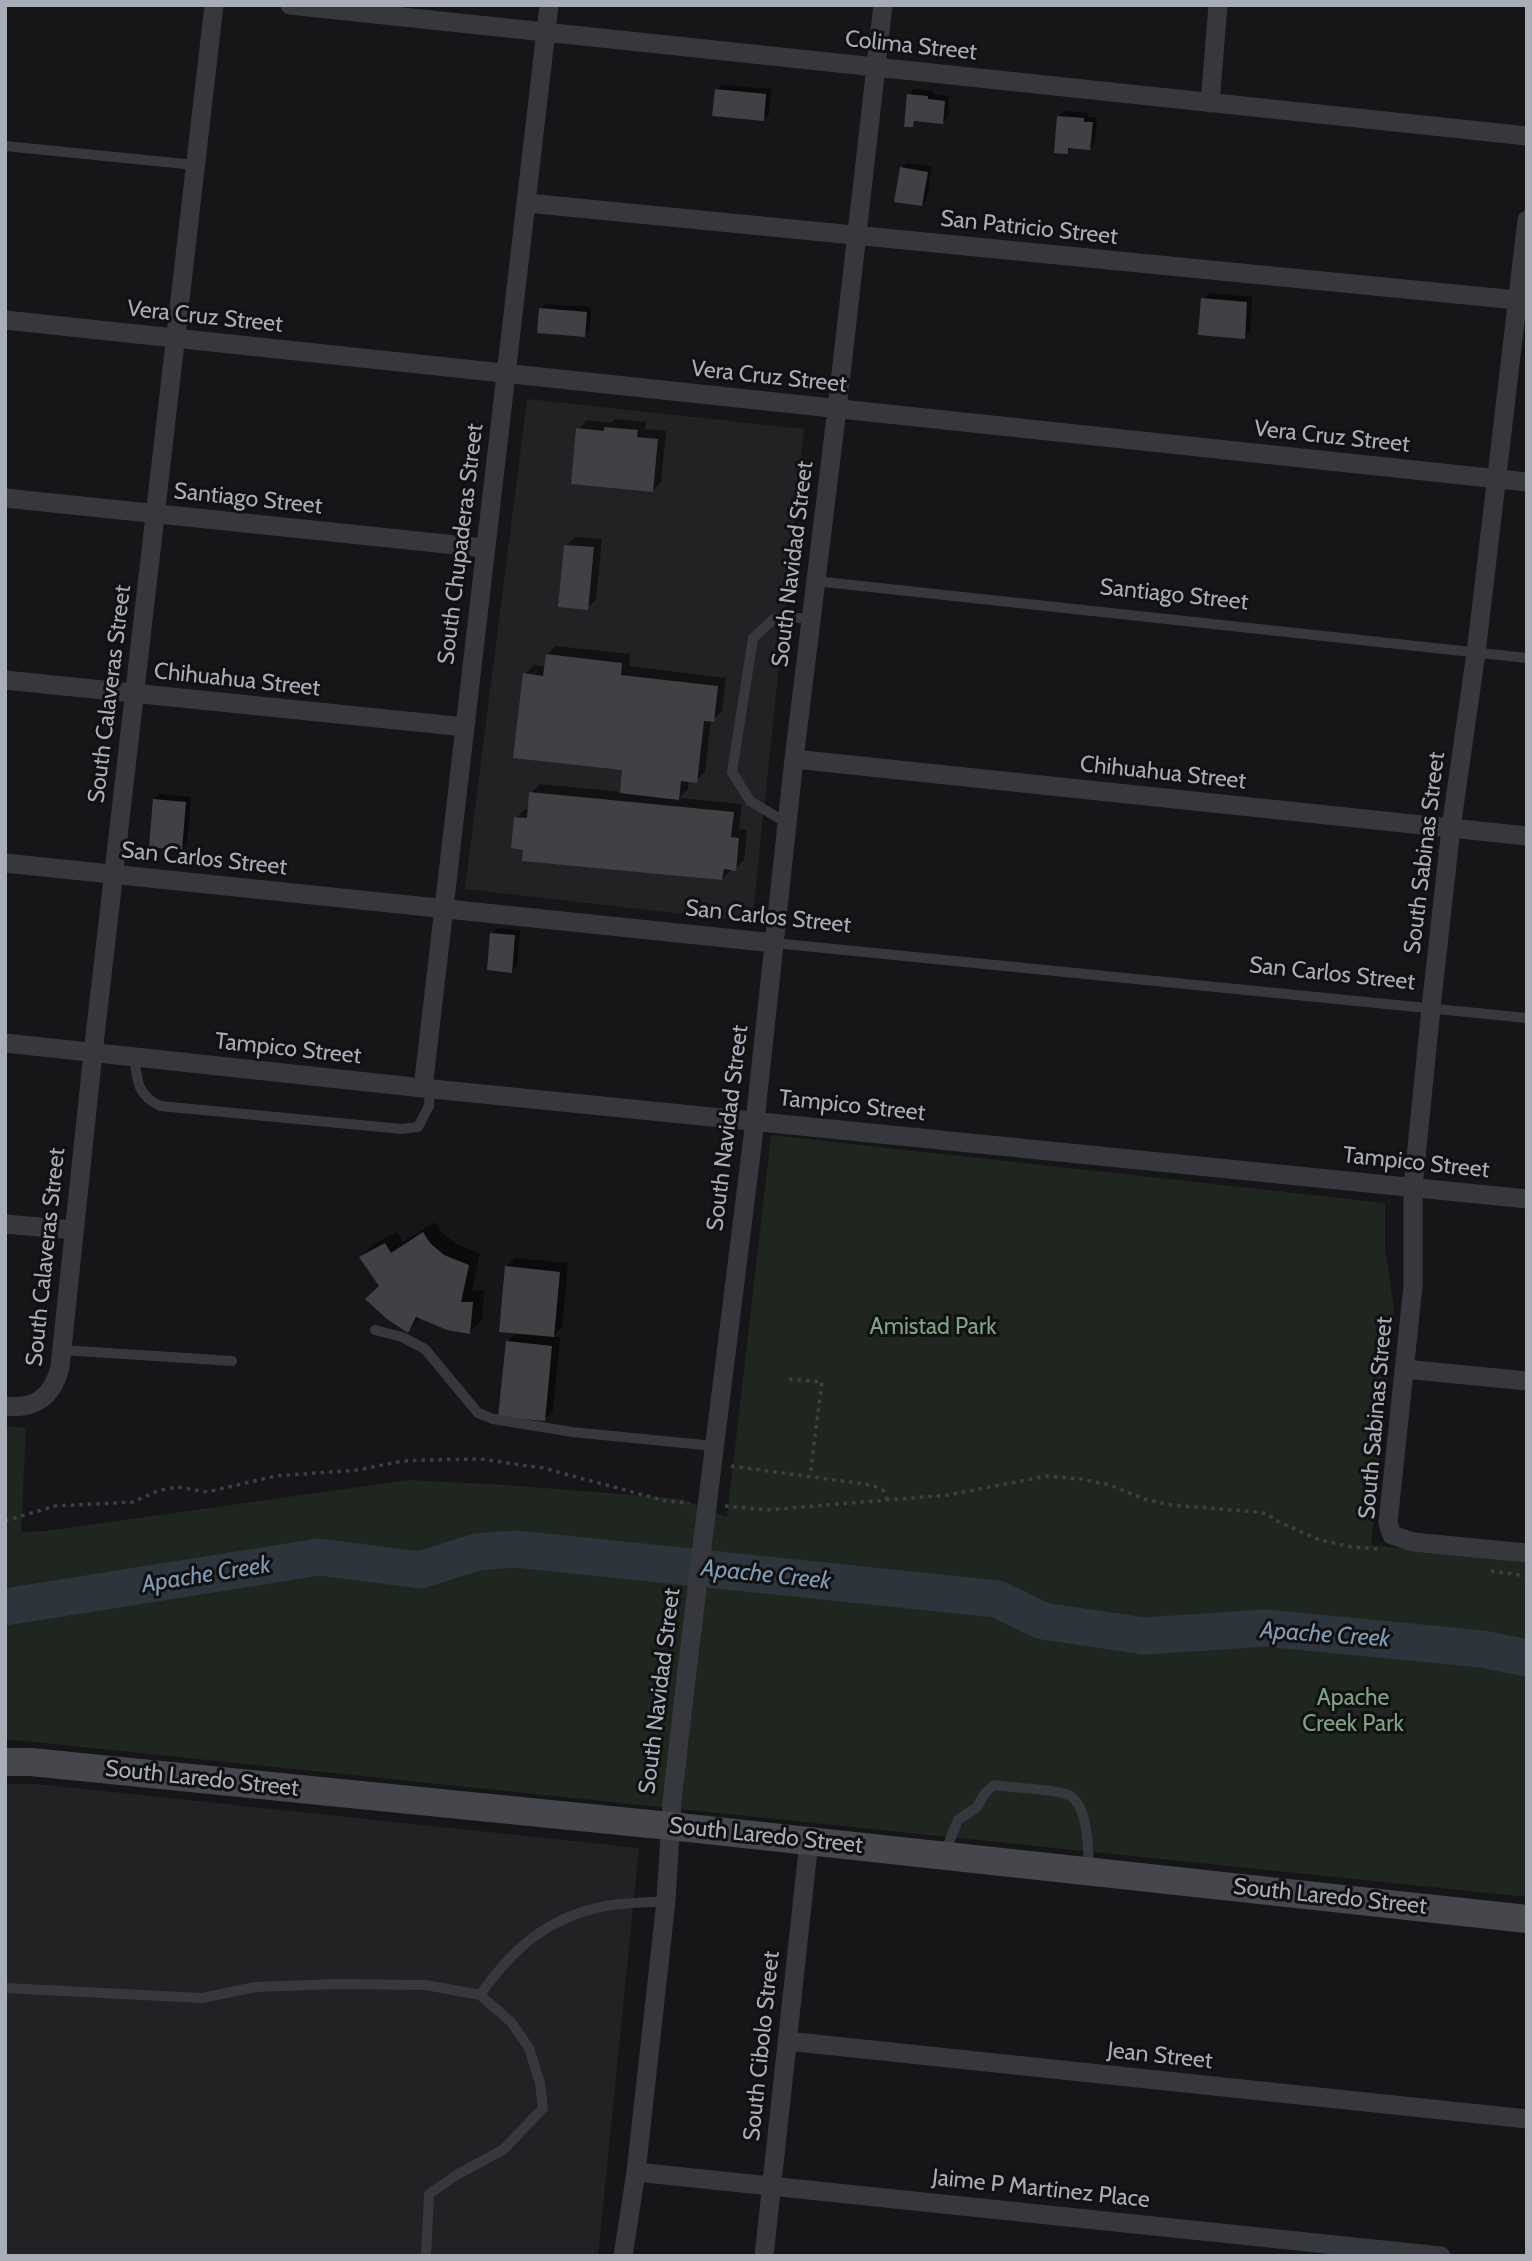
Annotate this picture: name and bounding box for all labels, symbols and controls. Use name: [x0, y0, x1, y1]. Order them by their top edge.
street label: Colima Street: [844, 25, 978, 67]
street label: San Patricio Street: [939, 205, 1119, 251]
street label: Vera Cruz Street: [126, 295, 284, 339]
street label: Vera Cruz Street: [690, 355, 848, 399]
street label: Vera Cruz Street: [1253, 415, 1411, 459]
street label: South Chupaderas Street: [433, 422, 489, 666]
street label: South Navidad Street: [767, 460, 819, 668]
street label: Santiago Street: [172, 477, 324, 521]
street label: Santiago Street: [1098, 573, 1250, 617]
street label: South Calaveras Street: [83, 583, 137, 805]
street label: Chihuahua Street: [153, 658, 321, 702]
street label: South Sabinas Street: [1399, 750, 1451, 956]
street label: Chihuahua Street: [1079, 751, 1247, 795]
street label: San Carlos Street: [120, 837, 288, 881]
street label: San Carlos Street: [684, 895, 852, 939]
street label: San Carlos Street: [1248, 952, 1416, 996]
street label: South Navidad Street: [702, 1024, 754, 1232]
street label: Tampico Street: [213, 1028, 363, 1070]
street label: Tampico Street: [777, 1085, 927, 1127]
street label: Tampico Street: [1341, 1142, 1491, 1184]
street label: South Calaveras Street: [21, 1146, 71, 1368]
park label: Amistad Park: [870, 1313, 996, 1341]
street label: South Sabinas Street: [1353, 1316, 1399, 1520]
water label: Apache Creek: [140, 1551, 272, 1599]
water label: Apache Creek: [700, 1554, 832, 1596]
street label: South Navidad Street: [634, 1587, 686, 1795]
water label: Apache Creek: [1259, 1616, 1391, 1654]
park label: Apache Creek Park: [1302, 1684, 1404, 1738]
street label: South Laredo Street: [104, 1755, 300, 1803]
street label: South Laredo Street: [668, 1812, 864, 1860]
street label: South Laredo Street: [1232, 1873, 1428, 1921]
street label: South Cibolo Street: [738, 1950, 786, 2142]
street label: Jean Street: [1106, 2037, 1214, 2075]
street label: Jaime P Martinez Place: [931, 2164, 1151, 2214]

